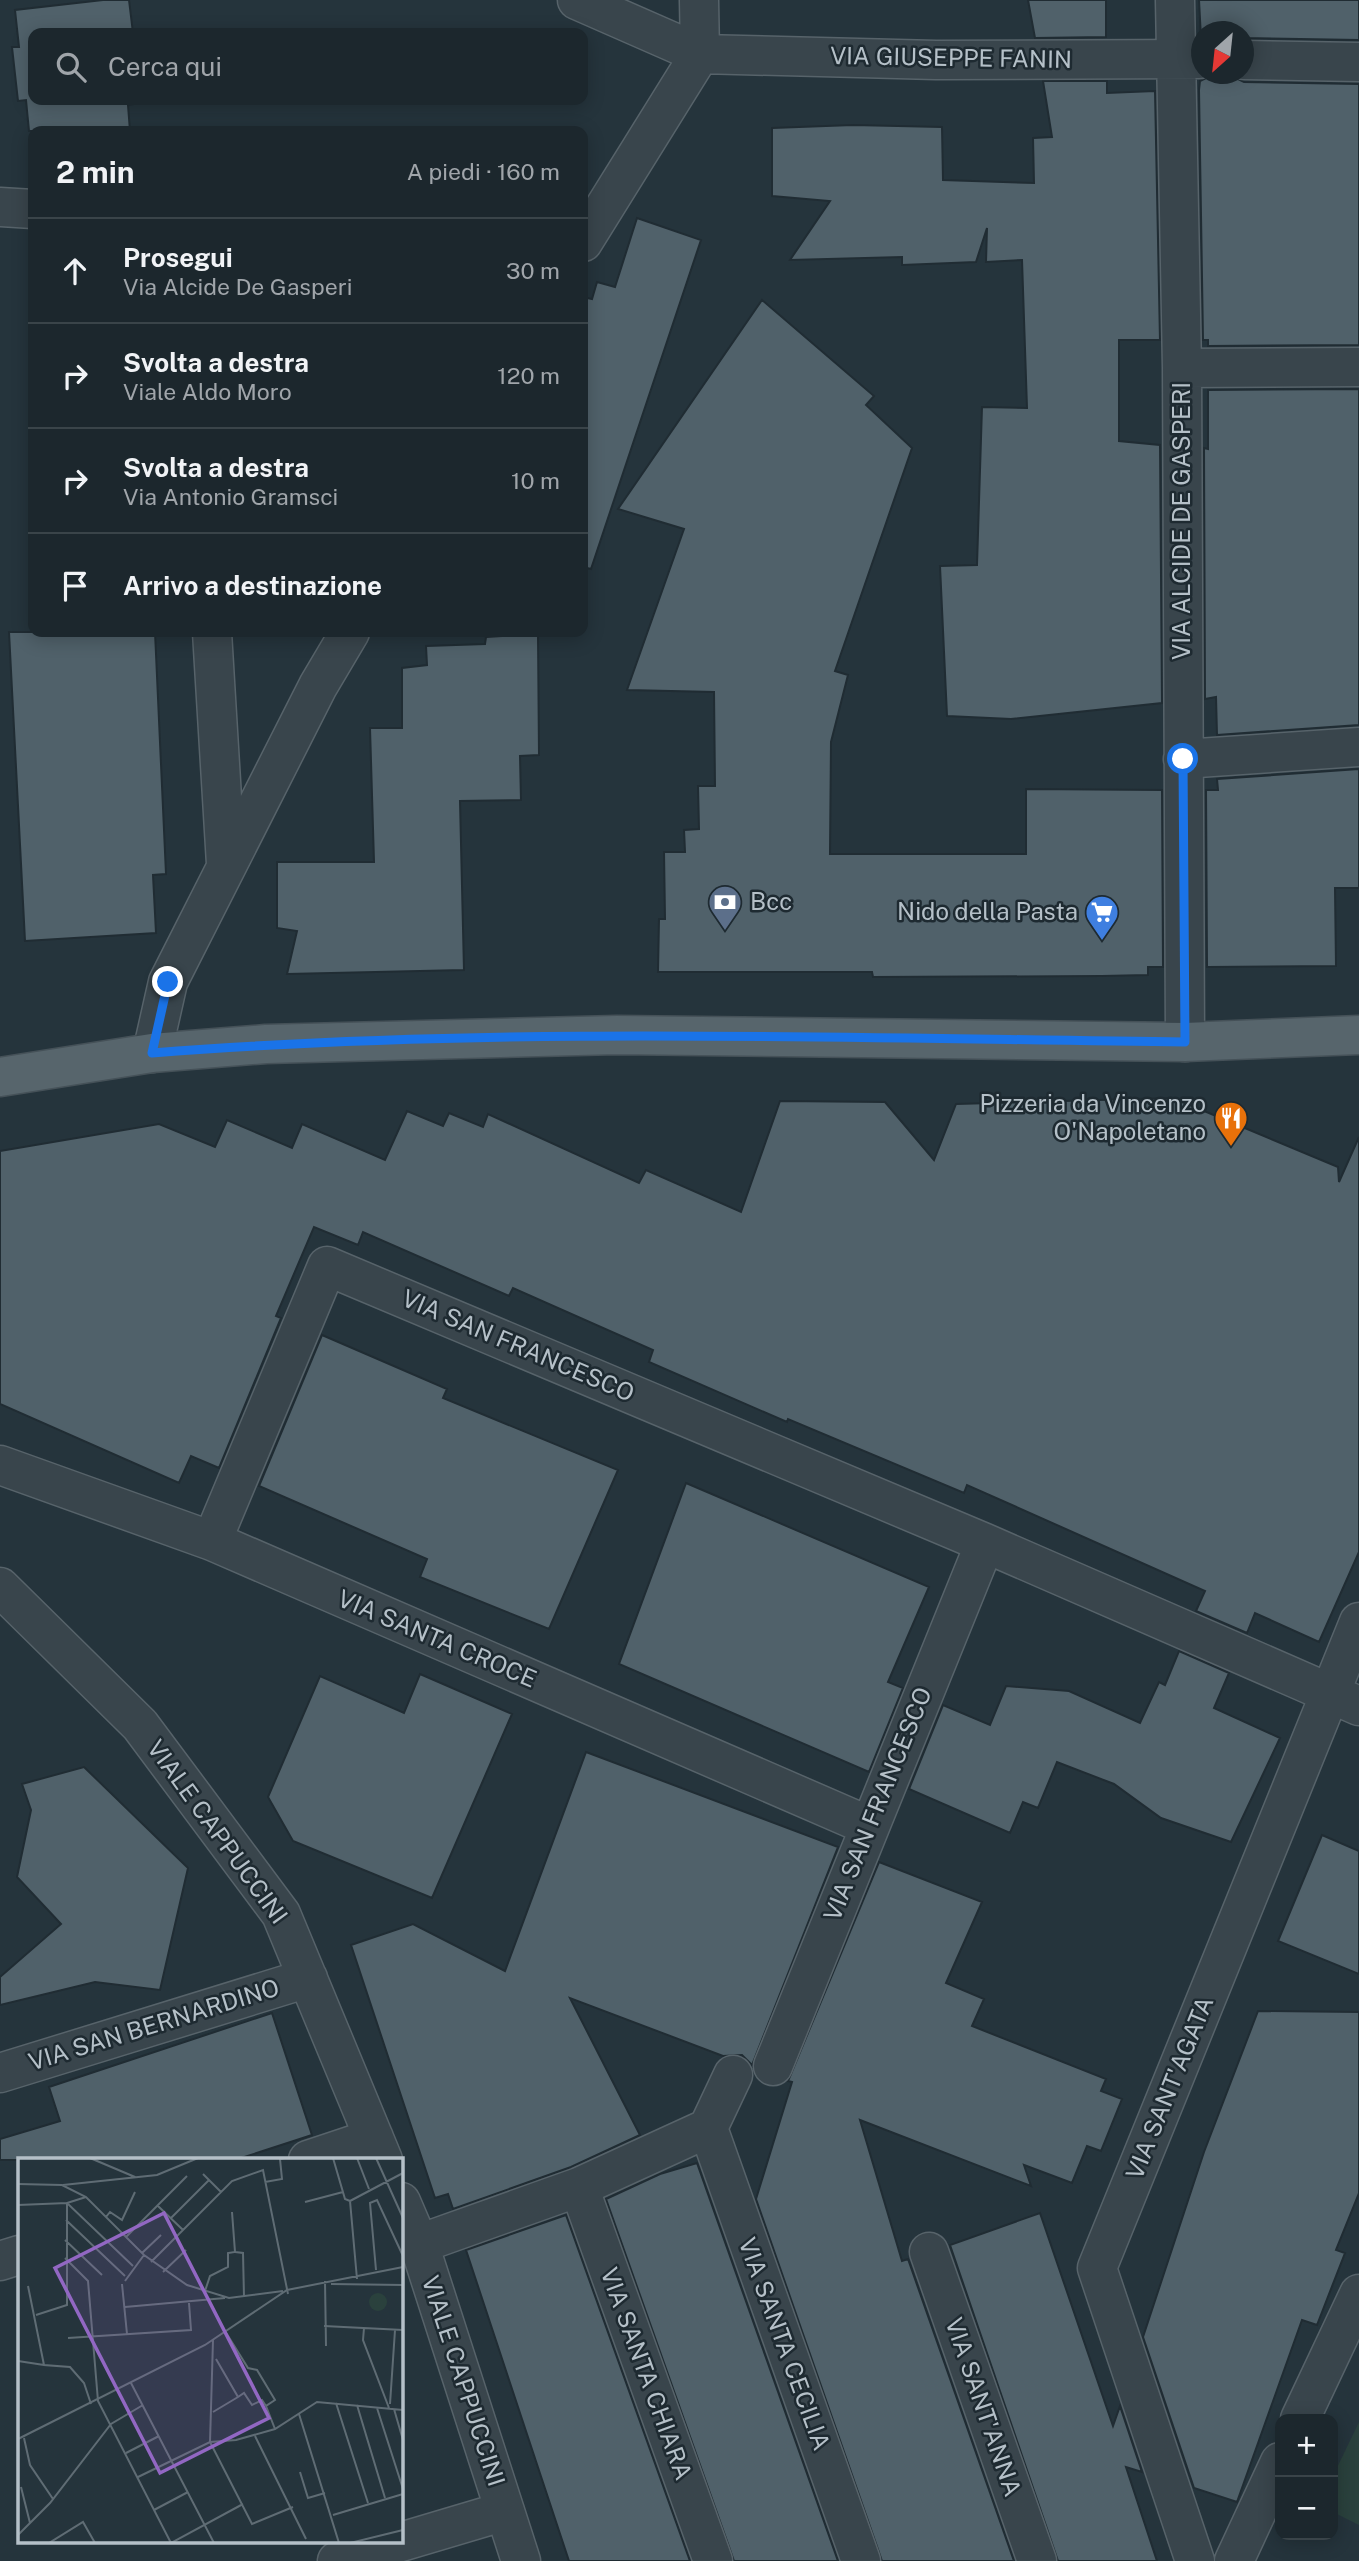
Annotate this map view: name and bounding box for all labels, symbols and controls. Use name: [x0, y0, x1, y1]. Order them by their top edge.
north arrow: [1191, 21, 1254, 84]
search box: [28, 28, 588, 105]
street label: VIA GIUSEPPE FANIN: [830, 41, 1072, 73]
icon: search: [52, 48, 90, 86]
text: Cerca qui: [108, 51, 222, 82]
text: 2 min: [56, 154, 135, 190]
text: A piedi · 160 m: [407, 158, 560, 185]
text: Prosegui: [123, 242, 233, 273]
icon: ahead: [56, 252, 94, 290]
text: 30 m: [506, 257, 560, 284]
text: Via Alcide De Gasperi: [123, 273, 352, 300]
text: Svolta a destra: [123, 347, 309, 378]
icon: right: [56, 357, 94, 395]
text: 120 m: [497, 362, 560, 389]
text: Viale Aldo Moro: [123, 378, 292, 405]
street label: VIA ALCIDE DE GASPERI: [1167, 382, 1195, 660]
text: Svolta a destra: [123, 452, 309, 483]
icon: right: [56, 462, 94, 500]
text: 10 m: [511, 467, 560, 494]
text: Via Antonio Gramsci: [123, 483, 338, 510]
icon: arrive: [56, 567, 94, 605]
text: Arrivo a destinazione: [123, 570, 382, 601]
route start: [1167, 743, 1198, 774]
bank icon: Bcc: [706, 883, 744, 932]
place label: Bcc: [750, 887, 792, 915]
supermarket icon: Nido della Pasta: [1083, 893, 1121, 942]
place label: Nido della Pasta: [897, 897, 1078, 925]
route end: [152, 966, 183, 997]
place label: Pizzeria da Vincenzo O'Napoletano: [980, 1089, 1206, 1145]
restaurant icon: Pizzeria da Vincenzo O'Napoletano: [1212, 1099, 1250, 1148]
street label: VIA SAN FRANCESCO: [398, 1283, 639, 1407]
street label: VIA SANTA CROCE: [334, 1584, 541, 1693]
street label: VIA SAN FRANCESCO: [817, 1683, 937, 1925]
street label: VIALE CAPPUCCINI: [142, 1734, 294, 1929]
street label: VIA SAN BERNARDINO: [25, 1973, 282, 2076]
street label: VIA SANT'AGATA: [1120, 1992, 1219, 2183]
inset map: [18, 2158, 402, 2544]
street label: VIA SANTA CECILIA: [733, 2234, 836, 2454]
street label: VIA SANTA CHIARA: [596, 2264, 698, 2484]
street label: VIALE CAPPUCCINI: [417, 2272, 511, 2490]
street label: VIA SANT'ANNA: [940, 2314, 1028, 2500]
map controls: [1275, 2414, 1338, 2540]
button: +: [1275, 2414, 1338, 2477]
button: −: [1275, 2477, 1338, 2540]

